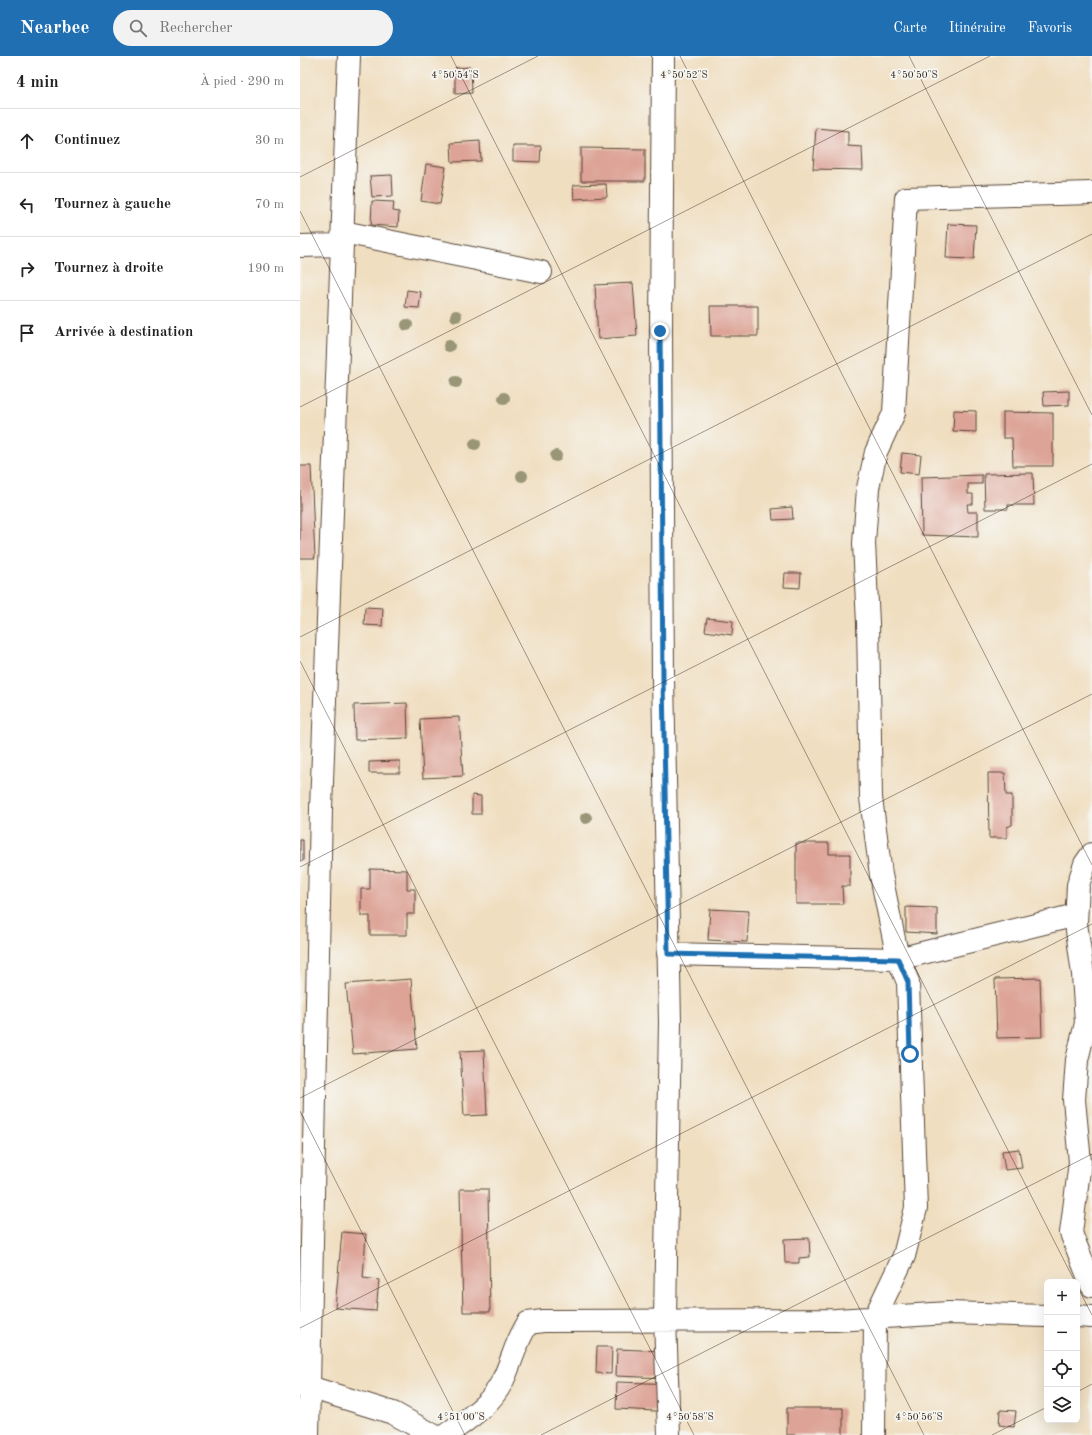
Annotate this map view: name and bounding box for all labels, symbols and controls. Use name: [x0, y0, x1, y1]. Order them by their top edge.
search box: [113, 10, 393, 46]
icon: search: [127, 17, 149, 39]
text: Nearbee: [20, 19, 89, 38]
text: Rechercher: [159, 21, 233, 36]
text: Carte: [893, 21, 927, 35]
text: Itinéraire: [949, 21, 1006, 35]
text: Favoris: [1028, 21, 1072, 35]
text: 4°50'54"S: [431, 70, 479, 80]
text: 4°50'52"S: [660, 70, 708, 80]
text: 4°50'50"S: [890, 70, 938, 80]
text: 4 min: [16, 74, 59, 91]
text: À pied · 290 m: [200, 75, 284, 88]
icon: ahead: [16, 130, 38, 152]
text: Continuez: [54, 133, 120, 148]
text: 30 m: [255, 134, 284, 147]
icon: left: [16, 194, 38, 216]
text: Tournez à gauche: [54, 197, 171, 212]
text: 70 m: [255, 198, 284, 211]
icon: right: [16, 258, 38, 280]
text: Tournez à droite: [54, 261, 164, 276]
text: 190 m: [247, 262, 284, 275]
icon: arrive: [16, 322, 38, 344]
route end: [651, 322, 669, 340]
text: Arrivée à destination: [54, 325, 193, 340]
route start: [901, 1045, 919, 1063]
map controls: [1044, 1279, 1080, 1423]
button: +: [1044, 1279, 1080, 1315]
button: −: [1044, 1315, 1080, 1351]
button: locate: [1044, 1351, 1080, 1387]
button: layers: [1044, 1387, 1080, 1423]
text: 4°51'00"S: [437, 1412, 485, 1422]
text: 4°50'58"S: [666, 1412, 714, 1422]
text: 4°50'56"S: [895, 1412, 943, 1422]

